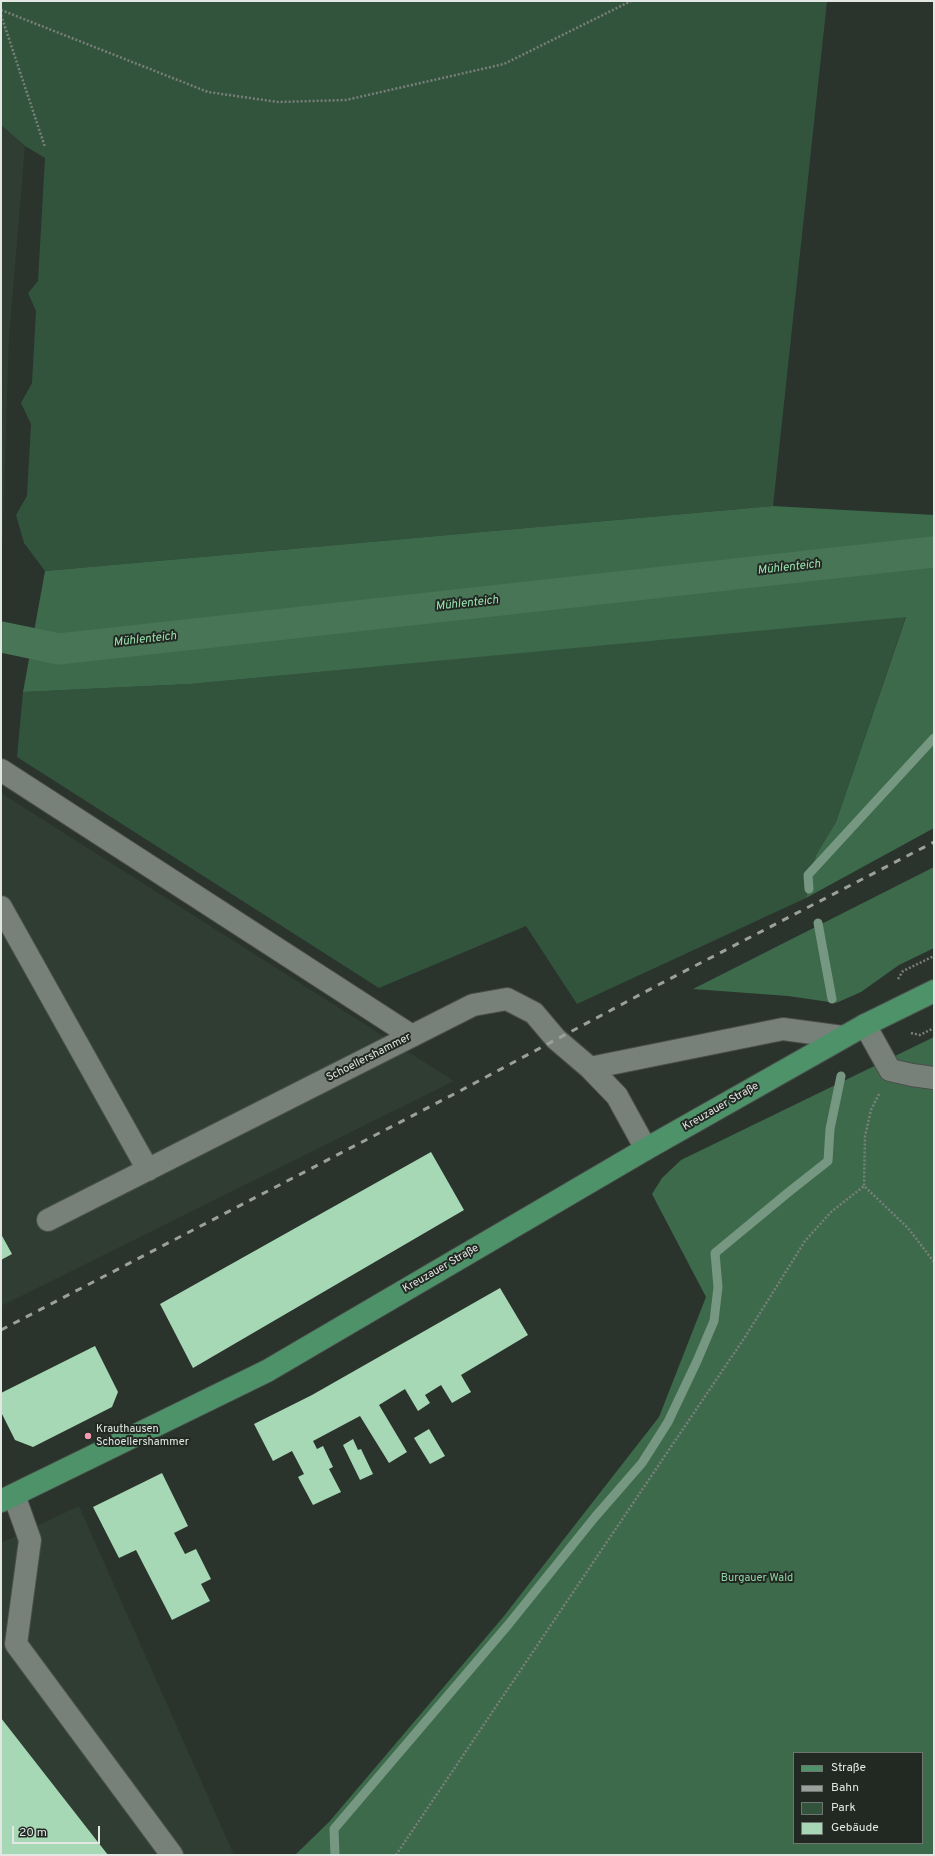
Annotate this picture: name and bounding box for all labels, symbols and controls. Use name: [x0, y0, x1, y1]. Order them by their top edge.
water label: Mühlenteich: [757, 558, 821, 578]
water label: Mühlenteich: [435, 594, 499, 614]
water label: Mühlenteich: [113, 630, 177, 650]
street label: Schoellershammer: [325, 1031, 413, 1085]
street label: Kreuzauer Straße: [681, 1080, 761, 1134]
street label: Kreuzauer Straße: [401, 1242, 481, 1296]
place label: Krauthausen Schoellershammer: [96, 1423, 189, 1449]
marker: Krauthausen Schoellershammer: [83, 1431, 93, 1441]
park label: Burgauer Wald: [721, 1572, 793, 1586]
legend: [793, 1752, 923, 1844]
text: Straße: [831, 1760, 866, 1776]
text: Bahn: [831, 1780, 859, 1796]
text: Park: [831, 1800, 856, 1816]
scale bar: [14, 1818, 102, 1844]
text: Gebäude: [831, 1820, 879, 1836]
text: 20 m: [19, 1825, 47, 1841]

